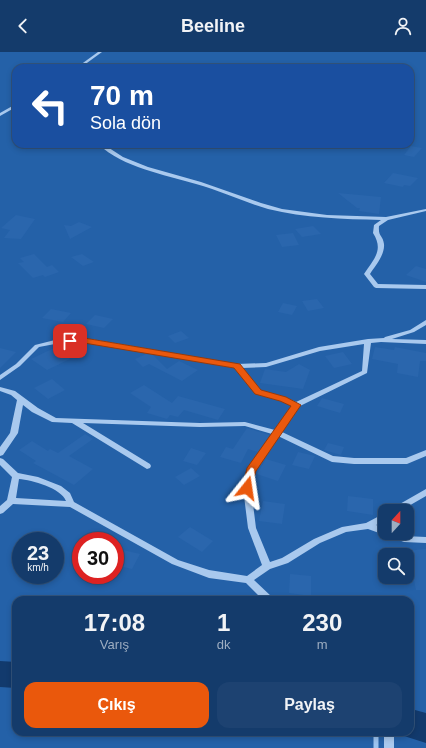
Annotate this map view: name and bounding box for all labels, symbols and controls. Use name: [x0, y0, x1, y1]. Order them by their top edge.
icon: back: [12, 15, 34, 37]
icon: person: [392, 15, 414, 37]
text: Beeline: [181, 16, 245, 36]
icon: left: [24, 80, 76, 132]
text: 70 m: [90, 80, 154, 111]
text: Sola dön: [90, 113, 161, 133]
pin: [53, 324, 87, 358]
icon: arrive: [59, 330, 81, 352]
position arrow: [226, 467, 268, 509]
north arrow: [378, 504, 414, 540]
map controls: [378, 504, 414, 584]
speed limit sign: 30: [72, 532, 124, 584]
text: 23: [27, 542, 49, 564]
button: search: [378, 548, 414, 584]
text: km/h: [27, 562, 49, 573]
text: 17:08: [84, 609, 145, 636]
text: 1: [217, 609, 230, 636]
text: 230: [302, 609, 342, 636]
text: Varış: [100, 637, 129, 652]
text: dk: [217, 637, 231, 652]
text: m: [317, 637, 328, 652]
button: Çıkış: [24, 682, 209, 728]
button: Paylaş: [217, 682, 402, 728]

